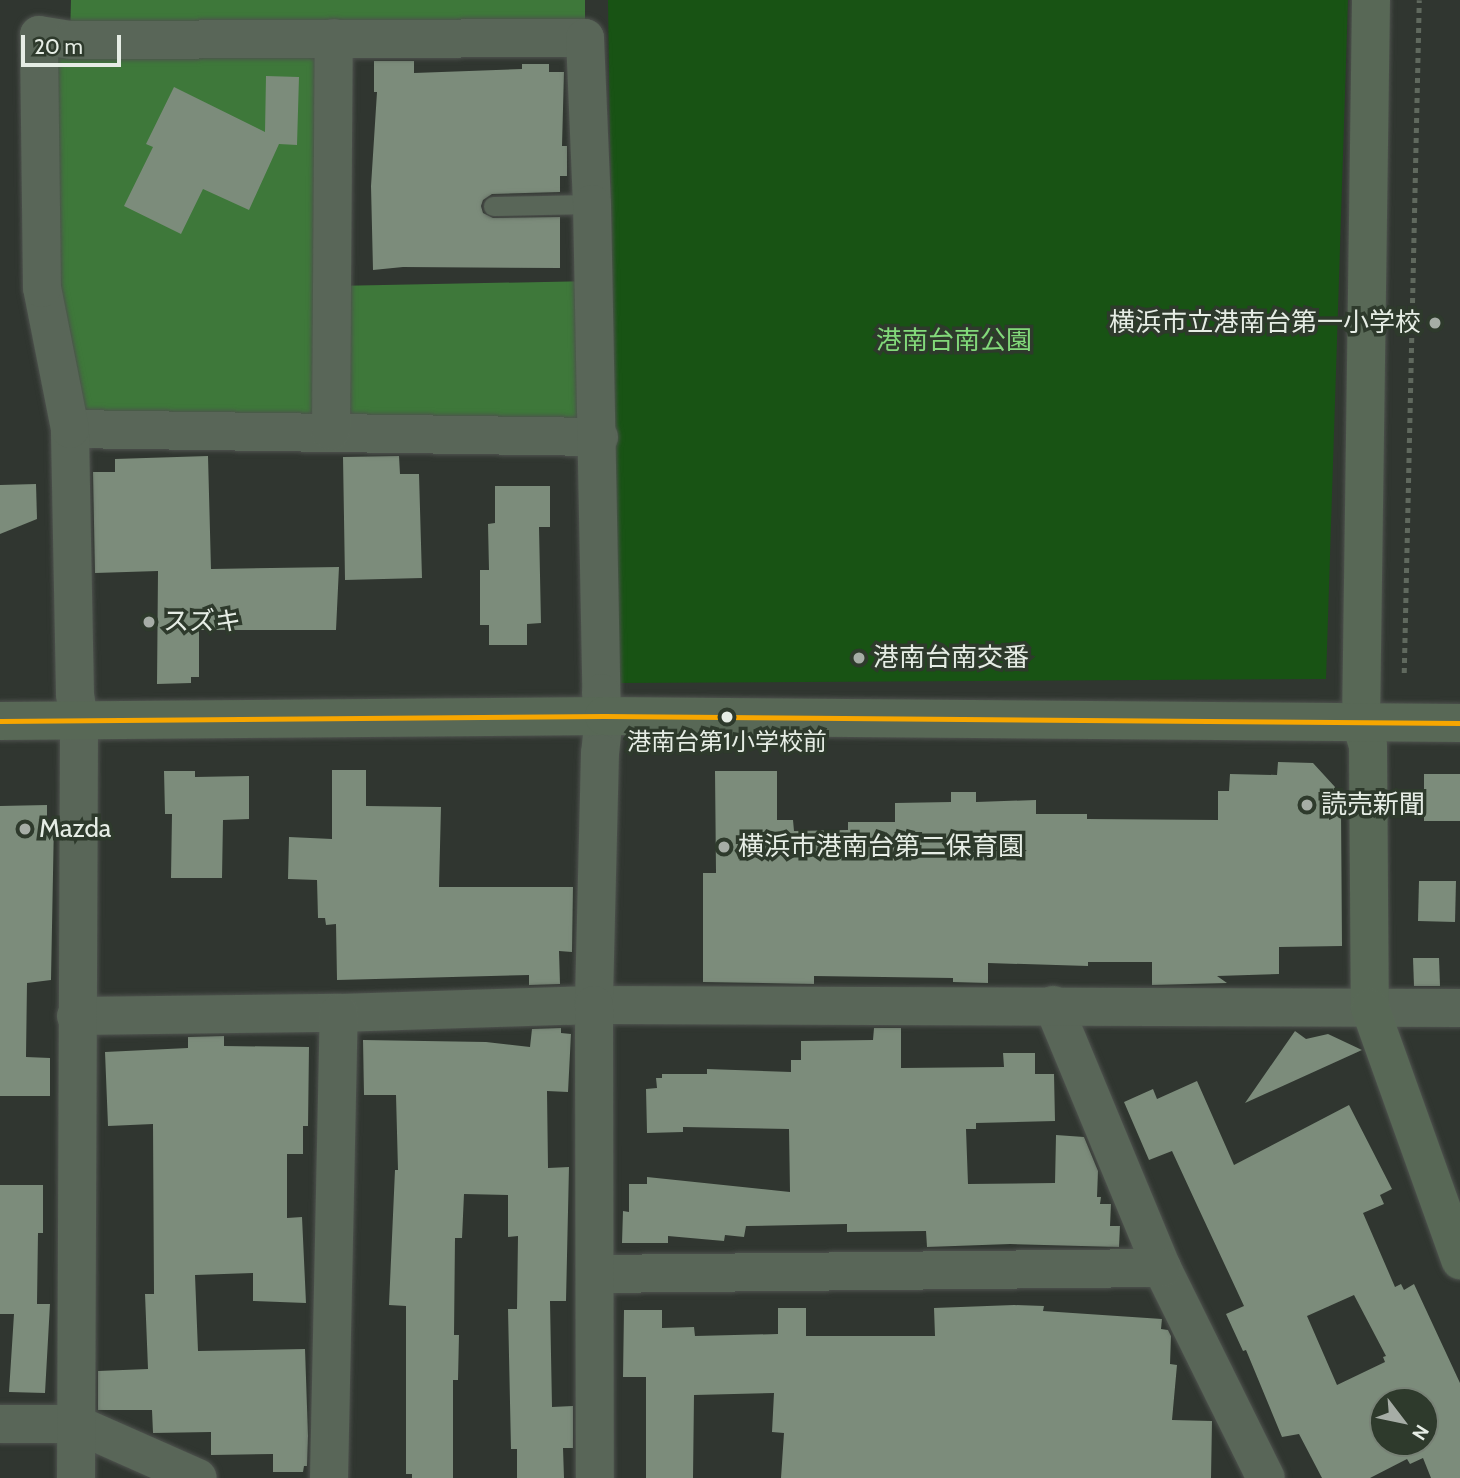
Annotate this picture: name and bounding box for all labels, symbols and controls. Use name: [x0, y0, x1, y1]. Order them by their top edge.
scale bar: [24, 21, 124, 65]
text: 20 m: [34, 34, 83, 59]
place label: 横浜市立港南台第一小学校: [1109, 307, 1421, 339]
marker: 横浜市立港南台第一小学校: [1427, 315, 1443, 331]
park label: 港南台南公園: [876, 325, 1032, 357]
place label: スズキ: [163, 606, 241, 638]
marker: スズキ: [141, 614, 157, 630]
place label: 港南台南交番: [873, 642, 1029, 674]
marker: 港南台南交番: [851, 650, 867, 666]
marker: 港南台第1小学校前: [720, 710, 734, 724]
place label: 港南台第1小学校前: [627, 728, 827, 756]
place label: 読売新聞: [1321, 789, 1425, 821]
marker: 読売新聞: [1299, 797, 1315, 813]
place label: Mazda: [39, 813, 111, 845]
marker: Mazda: [17, 821, 33, 837]
place label: 横浜市港南台第二保育園: [738, 831, 1024, 863]
marker: 横浜市港南台第二保育園: [716, 839, 732, 855]
north arrow: [1369, 1387, 1439, 1457]
text: N: [1407, 1421, 1434, 1444]

